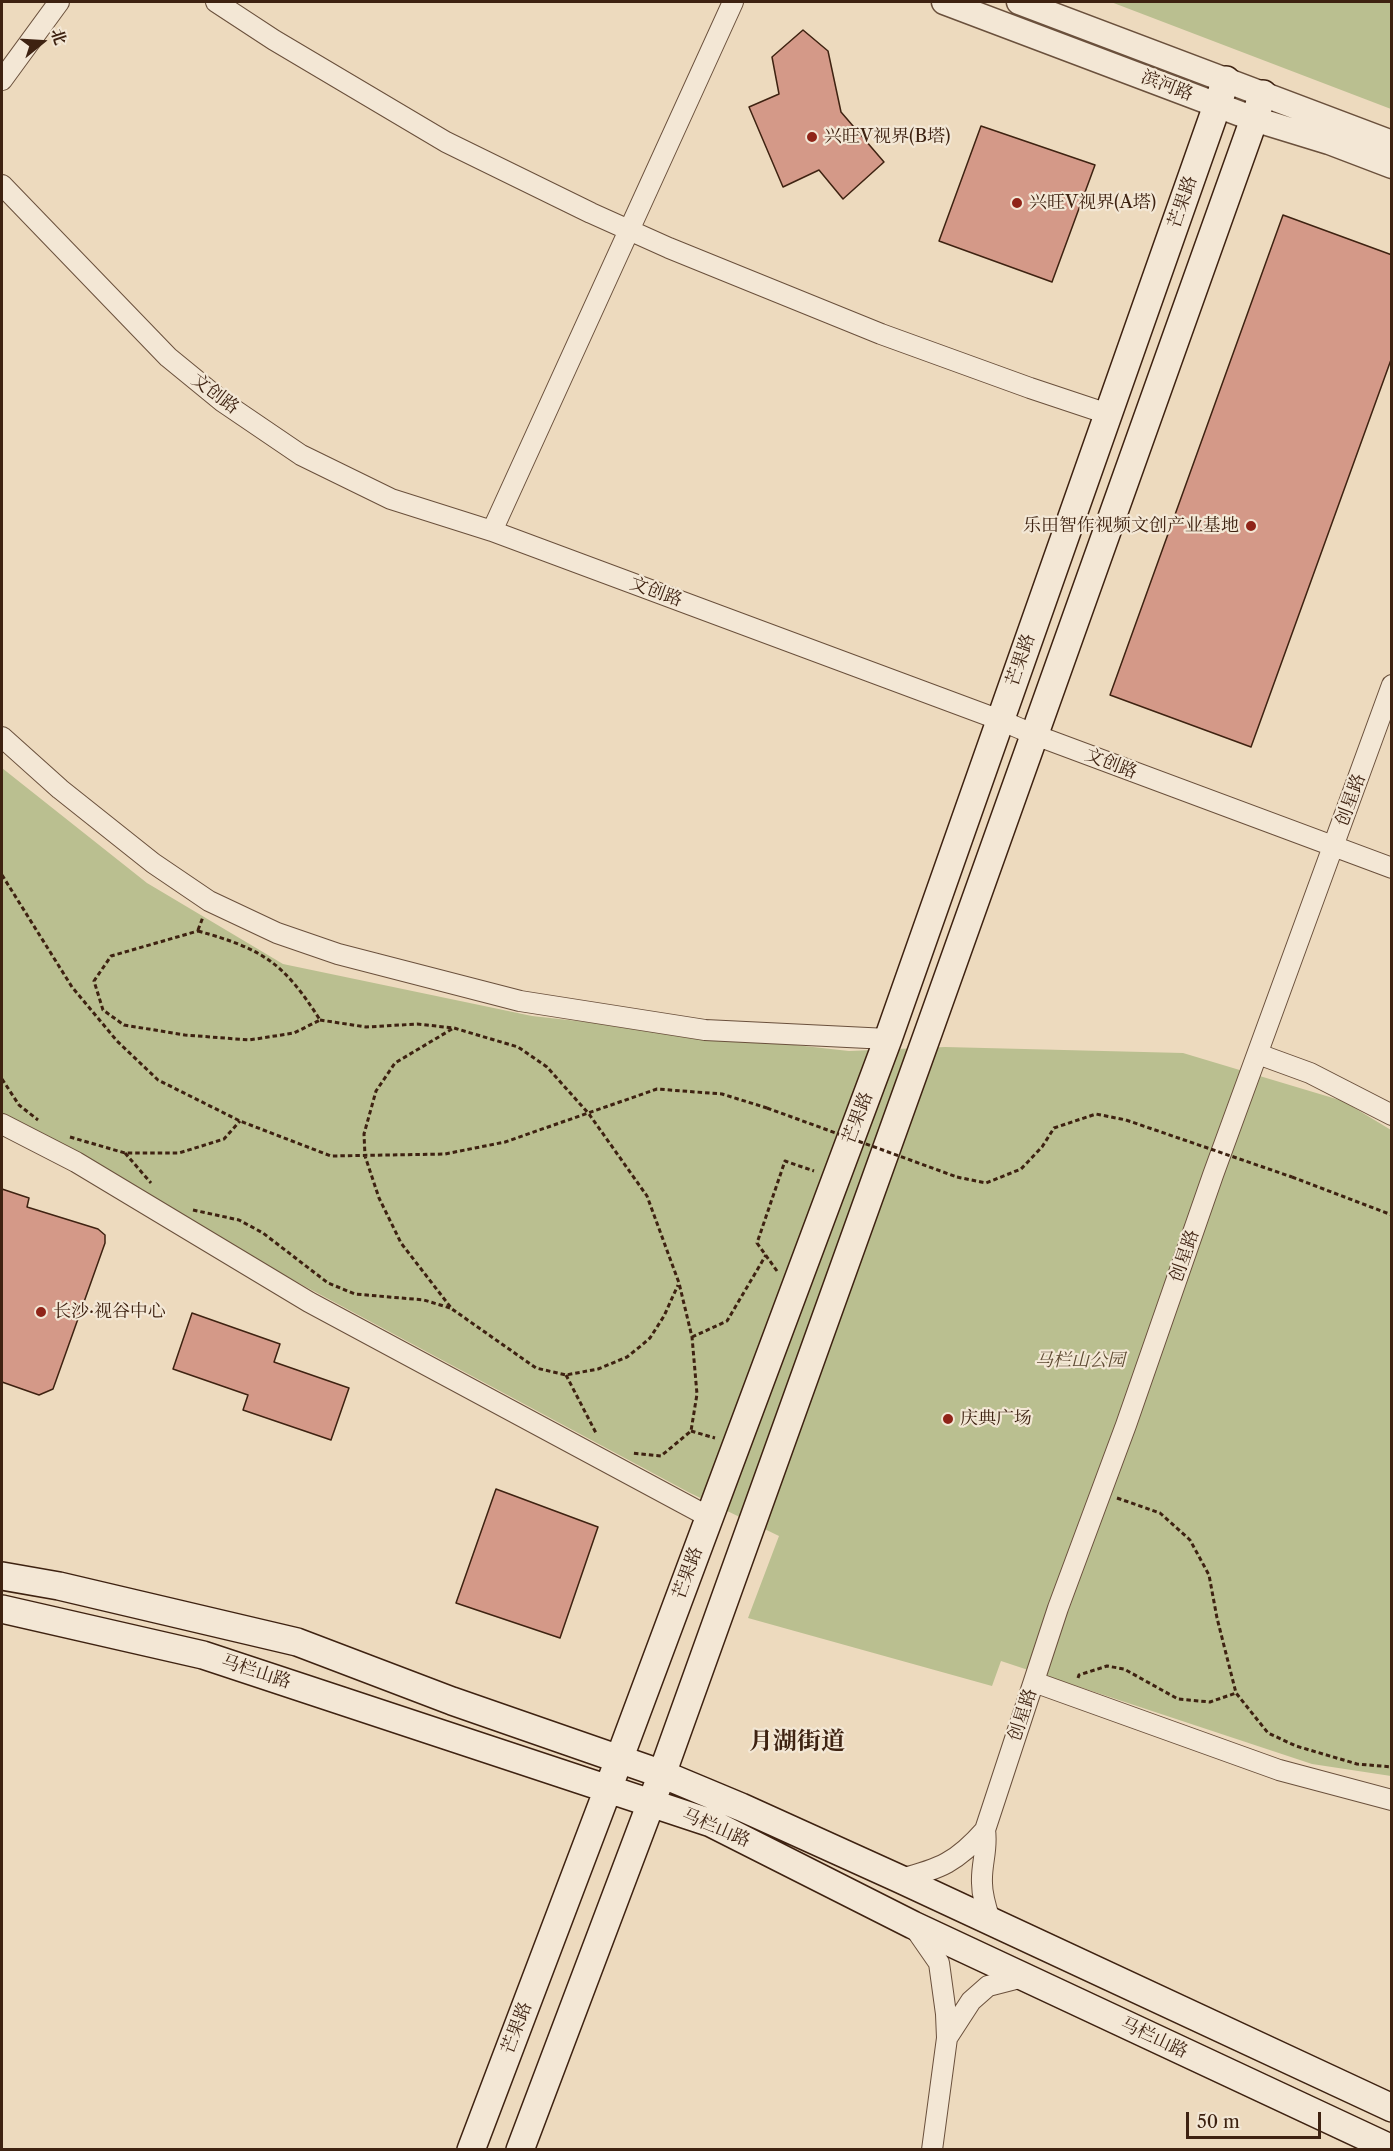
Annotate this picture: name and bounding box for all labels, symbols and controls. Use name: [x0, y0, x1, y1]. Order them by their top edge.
north arrow: [12, 12, 72, 72]
text: 北: [47, 26, 71, 47]
street label: 滨河路: [1138, 66, 1196, 106]
place label: 兴旺V视界(B塔): [824, 126, 950, 148]
marker: 兴旺V视界(B塔): [805, 130, 819, 144]
street label: 芒果路: [1164, 173, 1202, 231]
place label: 兴旺V视界(A塔): [1029, 192, 1156, 214]
marker: 兴旺V视界(A塔): [1010, 196, 1024, 210]
street label: 文创路: [187, 369, 243, 419]
place label: 乐田智作视频文创产业基地: [1023, 515, 1239, 537]
marker: 乐田智作视频文创产业基地: [1244, 519, 1258, 533]
street label: 文创路: [627, 573, 685, 611]
street label: 芒果路: [1002, 631, 1040, 689]
street label: 文创路: [1082, 744, 1140, 784]
street label: 创星路: [1332, 771, 1370, 829]
street label: 芒果路: [838, 1089, 878, 1147]
street label: 创星路: [1166, 1227, 1204, 1285]
place label: 长沙·视谷中心: [53, 1301, 166, 1323]
marker: 长沙·视谷中心: [34, 1305, 48, 1319]
park label: 马栏山公园: [1035, 1350, 1125, 1372]
place label: 庆典广场: [960, 1408, 1032, 1430]
marker: 庆典广场: [941, 1412, 955, 1426]
street label: 芒果路: [669, 1544, 707, 1602]
street label: 马栏山路: [218, 1651, 294, 1693]
street label: 创星路: [1004, 1686, 1042, 1744]
district label: 月湖街道: [749, 1728, 845, 1756]
street label: 马栏山路: [679, 1804, 753, 1852]
street label: 芒果路: [497, 1999, 537, 2057]
street label: 马栏山路: [1117, 2013, 1191, 2063]
scale bar: [1189, 2100, 1324, 2138]
text: 50 m: [1197, 2111, 1240, 2133]

